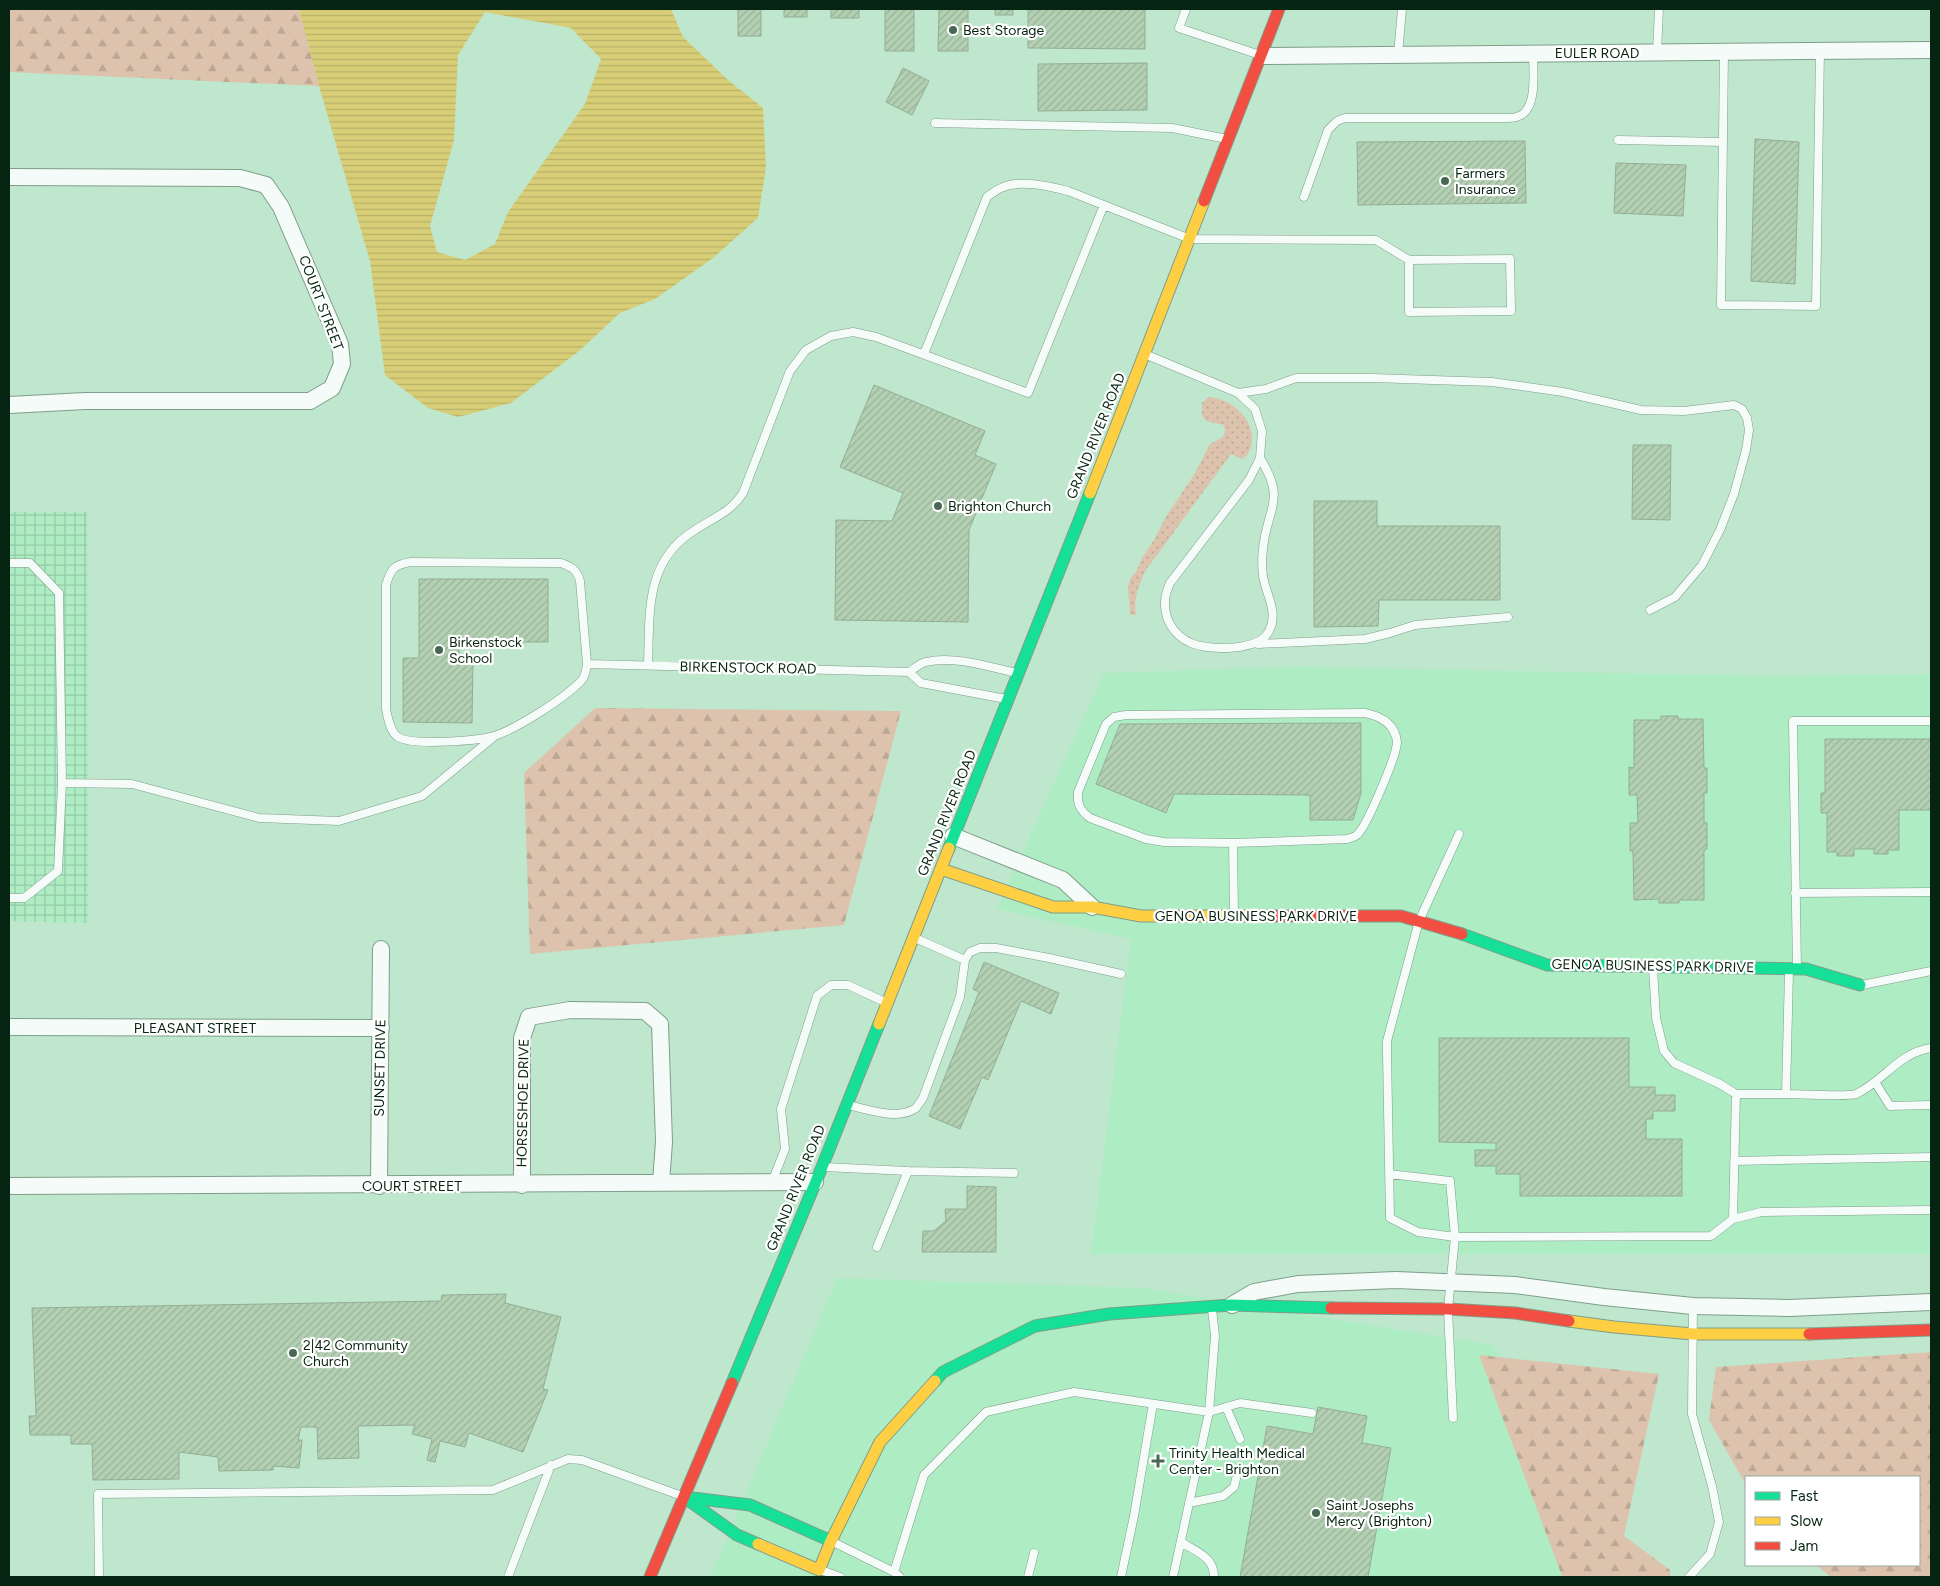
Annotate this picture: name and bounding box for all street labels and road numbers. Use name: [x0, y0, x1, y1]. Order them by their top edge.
street label: EULER ROAD: [1555, 45, 1639, 62]
street label: COURT STREET: [295, 253, 347, 353]
street label: GRAND RIVER ROAD: [1063, 371, 1129, 501]
street label: BIRKENSTOCK ROAD: [679, 658, 817, 678]
street label: GRAND RIVER ROAD: [914, 748, 980, 878]
street label: GENOA BUSINESS PARK DRIVE: [1155, 908, 1357, 925]
street label: GENOA BUSINESS PARK DRIVE: [1552, 956, 1754, 976]
street label: SUNSET DRIVE: [371, 1019, 389, 1117]
street label: PLEASANT STREET: [134, 1020, 257, 1037]
street label: HORSESHOE DRIVE: [513, 1038, 533, 1168]
street label: GRAND RIVER ROAD: [763, 1123, 829, 1253]
street label: COURT STREET: [362, 1178, 462, 1195]

